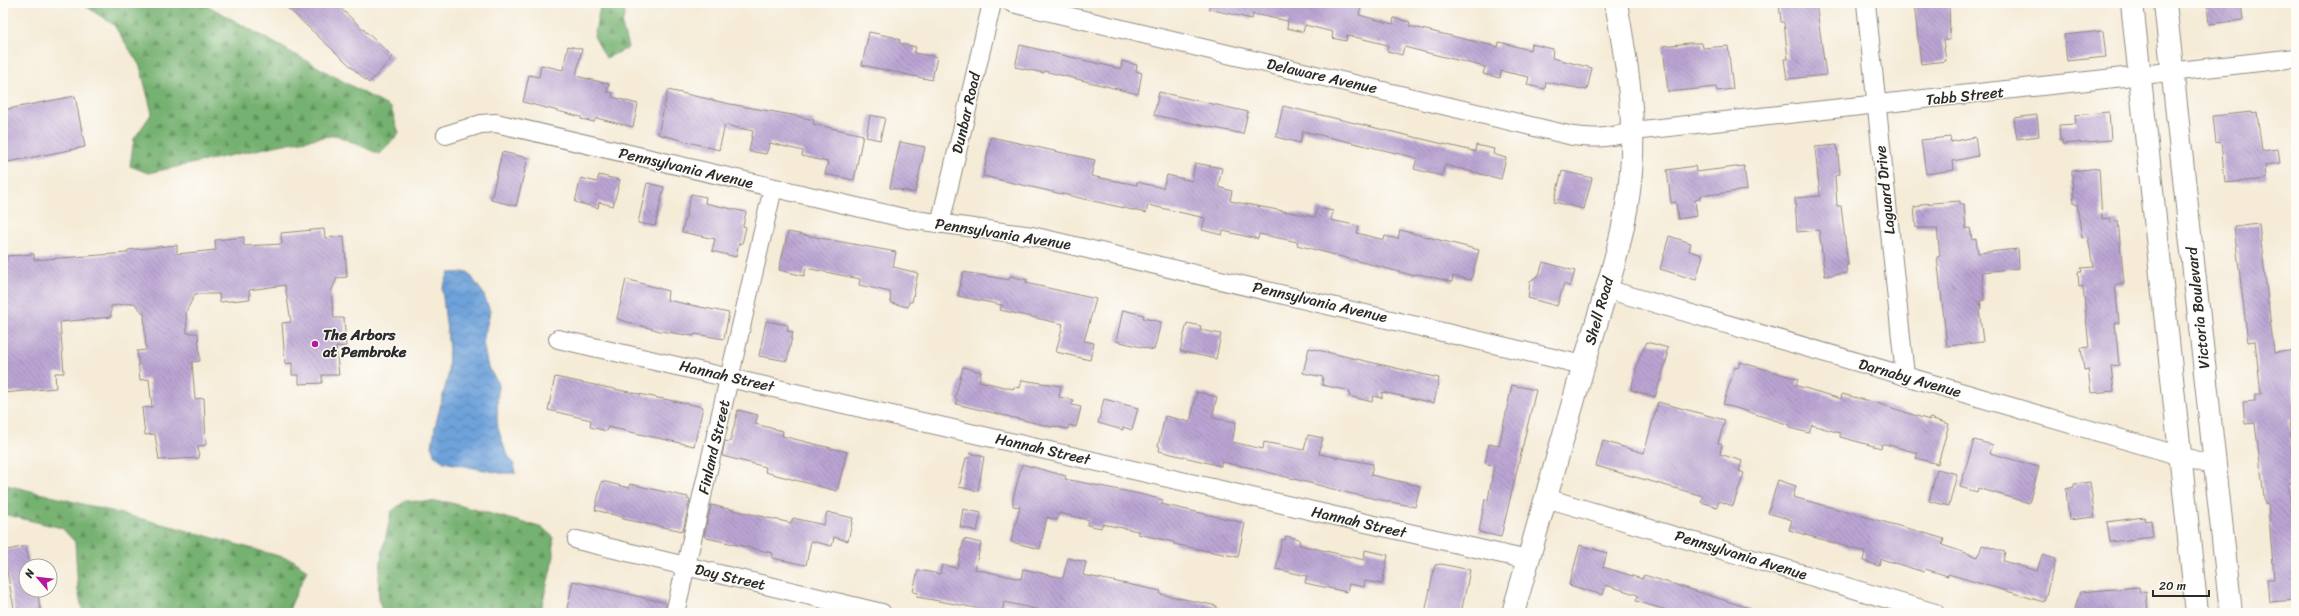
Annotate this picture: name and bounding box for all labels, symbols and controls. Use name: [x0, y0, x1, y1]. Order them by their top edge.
street label: Delaware Avenue: [1264, 51, 1380, 101]
street label: Dunbar Road: [944, 69, 988, 156]
street label: Tabb Street: [1925, 79, 2006, 113]
street label: Pennsylvania Avenue: [616, 140, 756, 196]
street label: Laguard Drive: [1867, 144, 1903, 236]
street label: Pennsylvania Avenue: [933, 210, 1073, 258]
street label: Victoria Boulevard: [2179, 245, 2217, 370]
street label: Shell Road: [1577, 273, 1621, 348]
street label: Pennsylvania Avenue: [1250, 274, 1390, 330]
place label: The Arbors at Pembroke: [322, 322, 407, 365]
marker: The Arbors at Pembroke: [310, 339, 320, 349]
street label: Darnaby Avenue: [1856, 351, 1965, 405]
street label: Hannah Street: [677, 352, 778, 400]
street label: Finland Street: [691, 397, 738, 497]
street label: Hannah Street: [993, 425, 1094, 473]
street label: Hannah Street: [1309, 498, 1410, 546]
street label: Pennsylvania Avenue: [1672, 522, 1810, 588]
street label: Day Street: [692, 556, 768, 598]
north arrow: [18, 558, 58, 598]
text: N: [19, 565, 40, 582]
scale bar: [2153, 572, 2209, 598]
text: 20 m: [2159, 575, 2186, 597]

